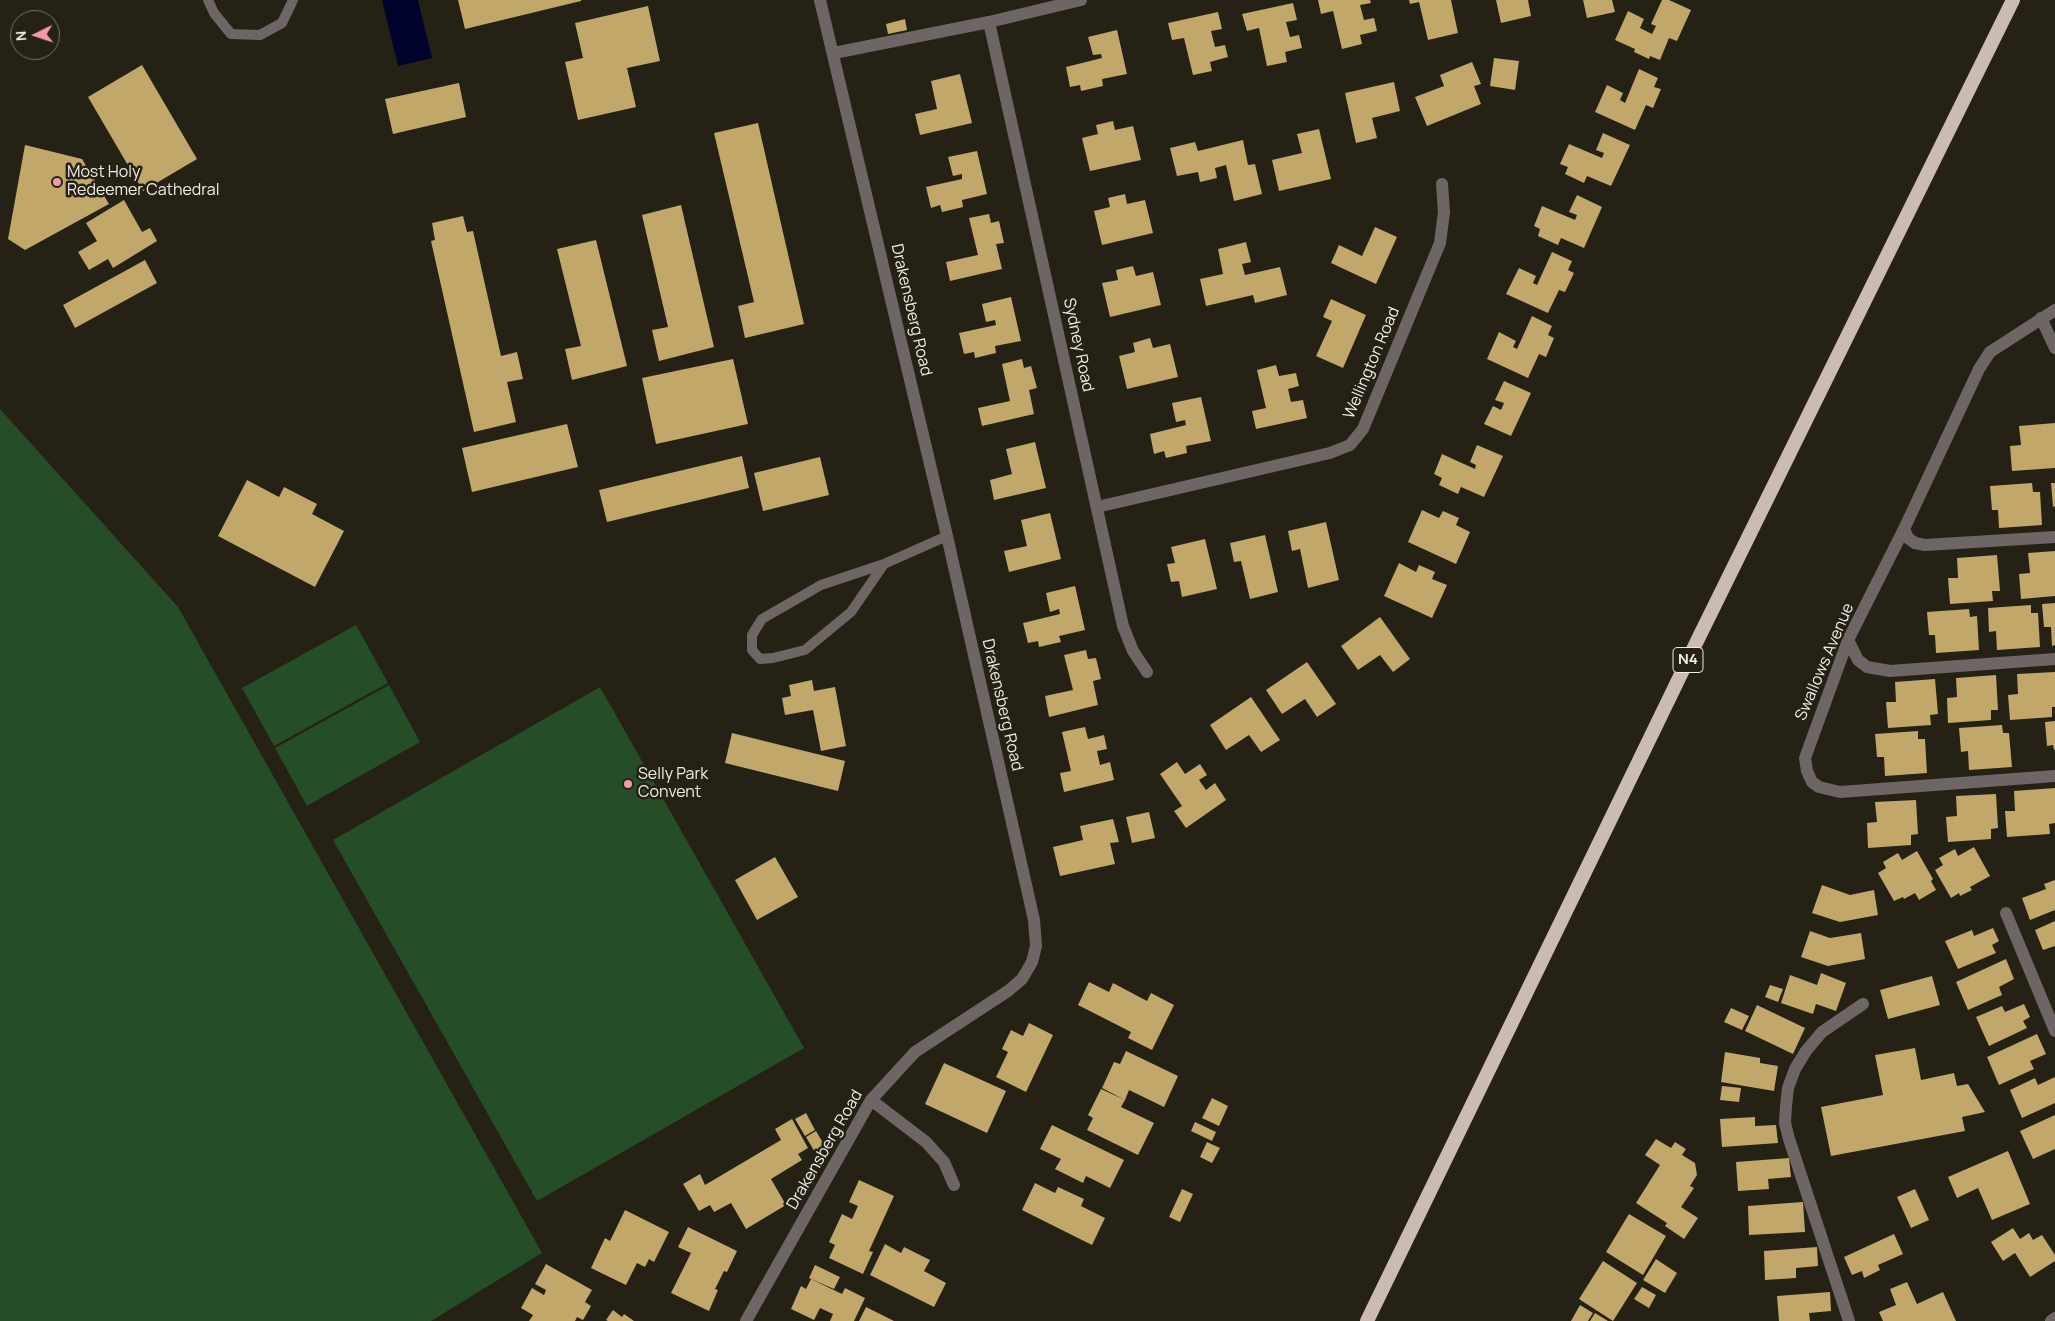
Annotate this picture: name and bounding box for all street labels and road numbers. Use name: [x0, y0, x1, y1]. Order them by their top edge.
street label: Drakensberg Road: [886, 242, 936, 378]
street label: Sydney Road: [1059, 296, 1097, 394]
street label: Wellington Road: [1340, 304, 1404, 422]
street label: Swallows Avenue: [1792, 600, 1858, 724]
street label: Drakensberg Road: [977, 637, 1027, 773]
road number: N4: [1673, 648, 1703, 672]
street label: Drakensberg Road: [783, 1087, 867, 1213]

